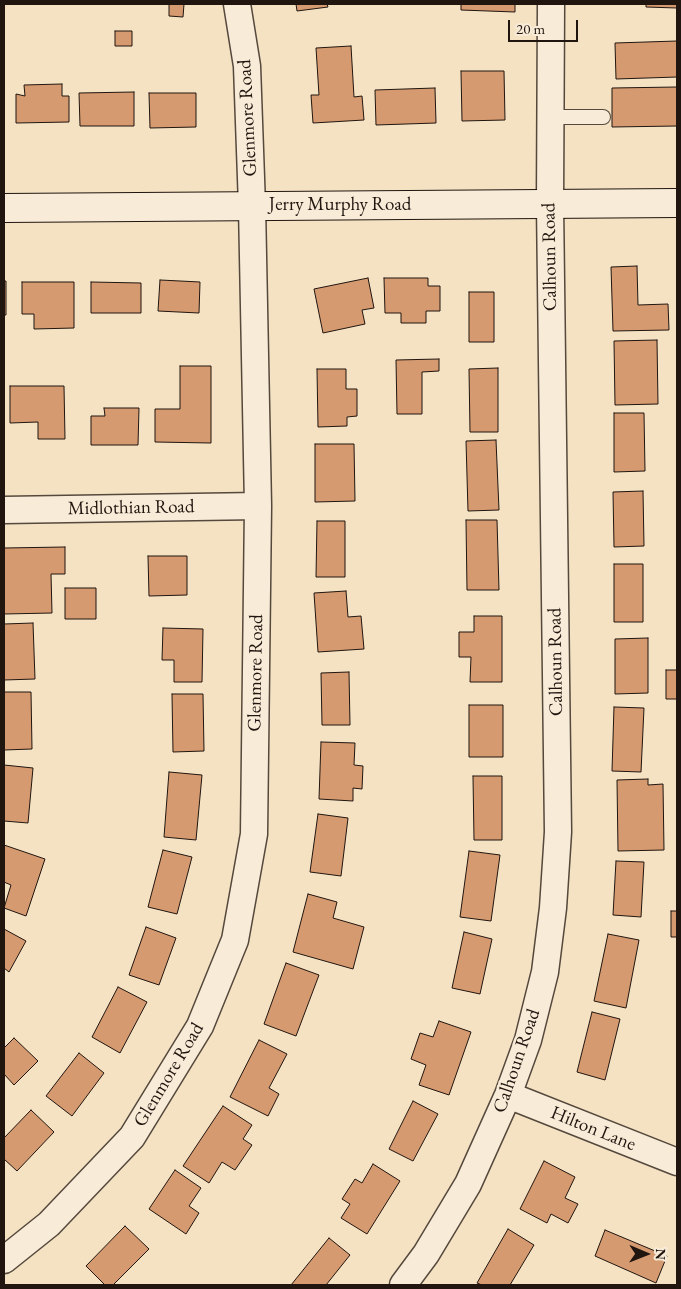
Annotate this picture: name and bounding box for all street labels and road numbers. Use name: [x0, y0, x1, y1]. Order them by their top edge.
street label: Glenmore Road: [234, 59, 262, 177]
street label: Jerry Murphy Road: [269, 194, 411, 216]
street label: Calhoun Road: [538, 203, 562, 311]
street label: Midlothian Road: [67, 495, 195, 521]
street label: Calhoun Road: [544, 608, 568, 716]
street label: Glenmore Road: [244, 614, 268, 732]
street label: Calhoun Road: [489, 1006, 545, 1116]
street label: Glenmore Road: [129, 1019, 209, 1131]
street label: Hilton Lane: [547, 1102, 639, 1156]

